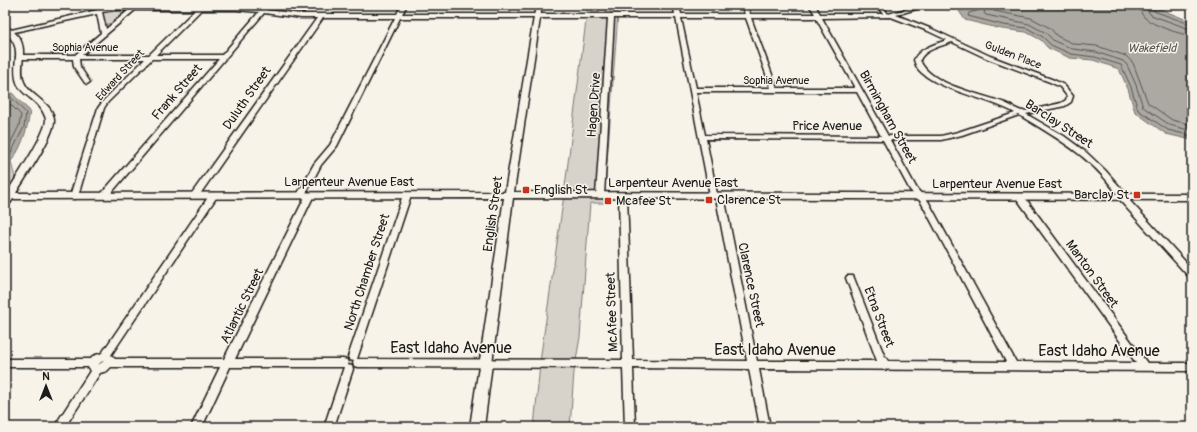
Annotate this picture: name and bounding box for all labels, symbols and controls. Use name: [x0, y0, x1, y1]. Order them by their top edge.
street label: Gulden Place: [983, 38, 1044, 72]
street label: Sophia Avenue: [52, 41, 119, 54]
water label: Wakefield: [1128, 41, 1178, 56]
street label: Edward Street: [93, 46, 147, 103]
street label: Frank Street: [148, 60, 206, 123]
street label: Duluth Street: [219, 63, 275, 133]
street label: Birmingham Street: [856, 68, 921, 167]
street label: Hagen Drive: [584, 71, 604, 138]
street label: Sophia Avenue: [743, 74, 810, 87]
street label: Barclay Street: [1022, 96, 1096, 152]
street label: Price Avenue: [792, 118, 862, 134]
street label: Larpenteur Avenue East: [284, 174, 415, 190]
street label: English Street: [480, 174, 506, 253]
street label: Larpenteur Avenue East: [608, 175, 739, 191]
street label: Larpenteur Avenue East: [932, 176, 1063, 192]
place label: English St: [534, 182, 588, 198]
marker: English St: [521, 185, 531, 195]
place label: Barclay St: [1074, 187, 1130, 203]
marker: Barclay St: [1132, 190, 1142, 200]
place label: Clarence St: [717, 192, 781, 208]
place label: Mcafee St: [616, 193, 672, 209]
marker: Clarence St: [704, 195, 714, 205]
marker: Mcafee St: [603, 196, 613, 206]
street label: North Chamber Street: [341, 211, 394, 332]
street label: Manton Street: [1062, 237, 1122, 312]
street label: Clarence Street: [734, 241, 768, 330]
street label: Atlantic Street: [217, 265, 267, 346]
street label: McAfee Street: [603, 271, 621, 352]
street label: Etna Street: [860, 284, 898, 350]
street label: East Idaho Avenue: [390, 338, 512, 358]
street label: East Idaho Avenue: [714, 340, 836, 360]
street label: East Idaho Avenue: [1038, 341, 1160, 361]
north arrow: [26, 366, 66, 406]
text: N: [42, 370, 50, 383]

